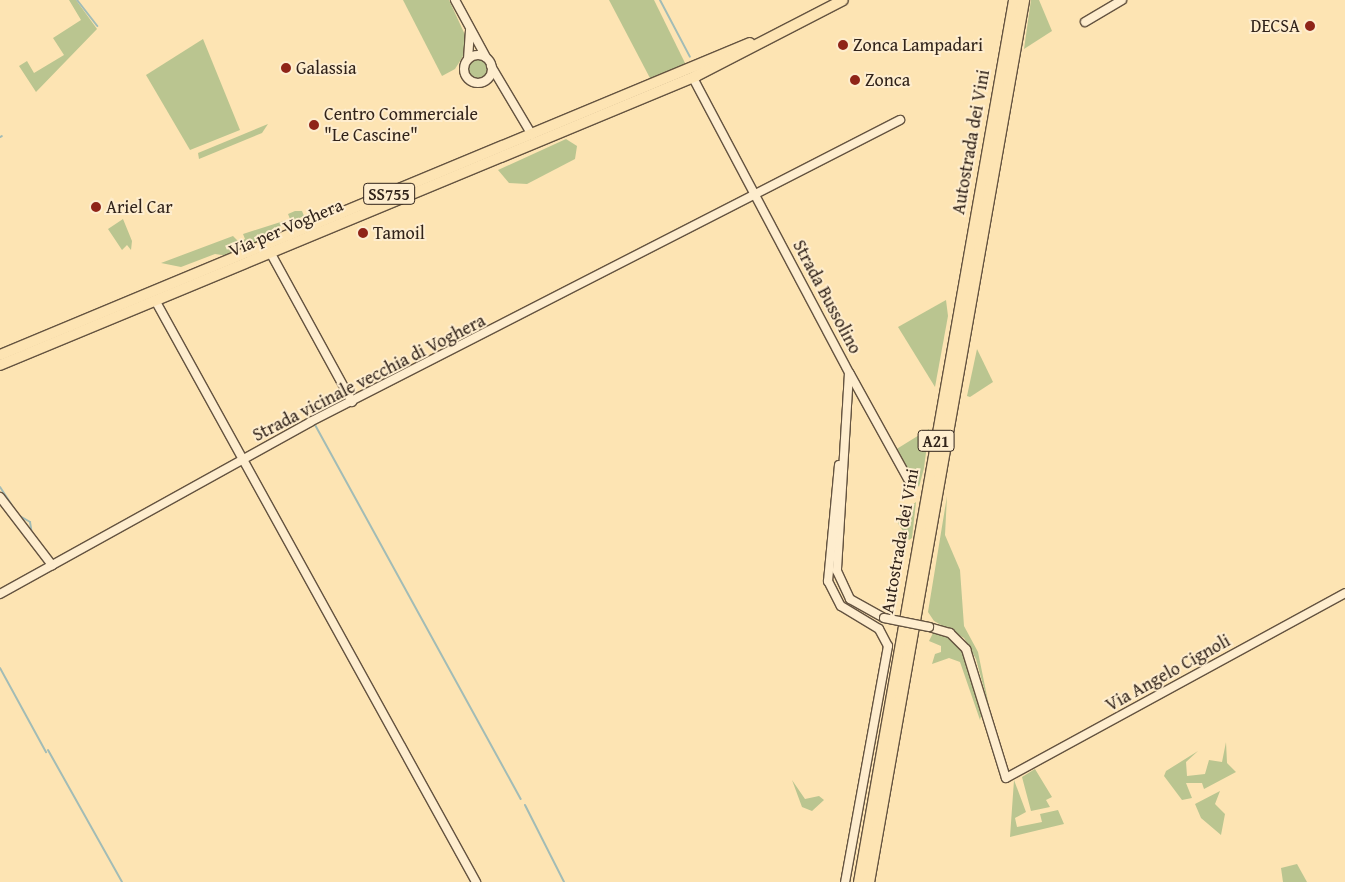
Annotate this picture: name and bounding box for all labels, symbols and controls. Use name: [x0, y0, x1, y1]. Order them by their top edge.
place label: DECSA: [1250, 15, 1300, 37]
marker: DECSA: [1304, 20, 1316, 32]
place label: Zonca Lampadari: [853, 34, 983, 56]
marker: Zonca Lampadari: [837, 39, 849, 51]
place label: Galassia: [296, 57, 357, 79]
marker: Galassia: [280, 62, 292, 74]
street label: Autostrada dei Vini: [948, 68, 994, 216]
place label: Zonca: [865, 69, 910, 91]
marker: Zonca: [849, 74, 861, 86]
place label: Centro Commerciale "Le Cascine": [324, 104, 478, 146]
marker: Centro Commerciale "Le Cascine": [308, 119, 320, 131]
road number: SS755: [363, 180, 415, 208]
street label: Via per Voghera: [226, 194, 346, 262]
place label: Ariel Car: [106, 196, 173, 218]
marker: Ariel Car: [90, 201, 102, 213]
place label: Tamoil: [373, 222, 425, 244]
marker: Tamoil: [357, 227, 369, 239]
street label: Strada Bussolino: [788, 236, 866, 358]
street label: Strada vicinale vecchia di Voghera: [249, 310, 489, 446]
road number: A21: [917, 428, 955, 454]
street label: Autostrada dei Vini: [877, 467, 923, 615]
street label: Via Angelo Cignoli: [1102, 630, 1234, 716]

